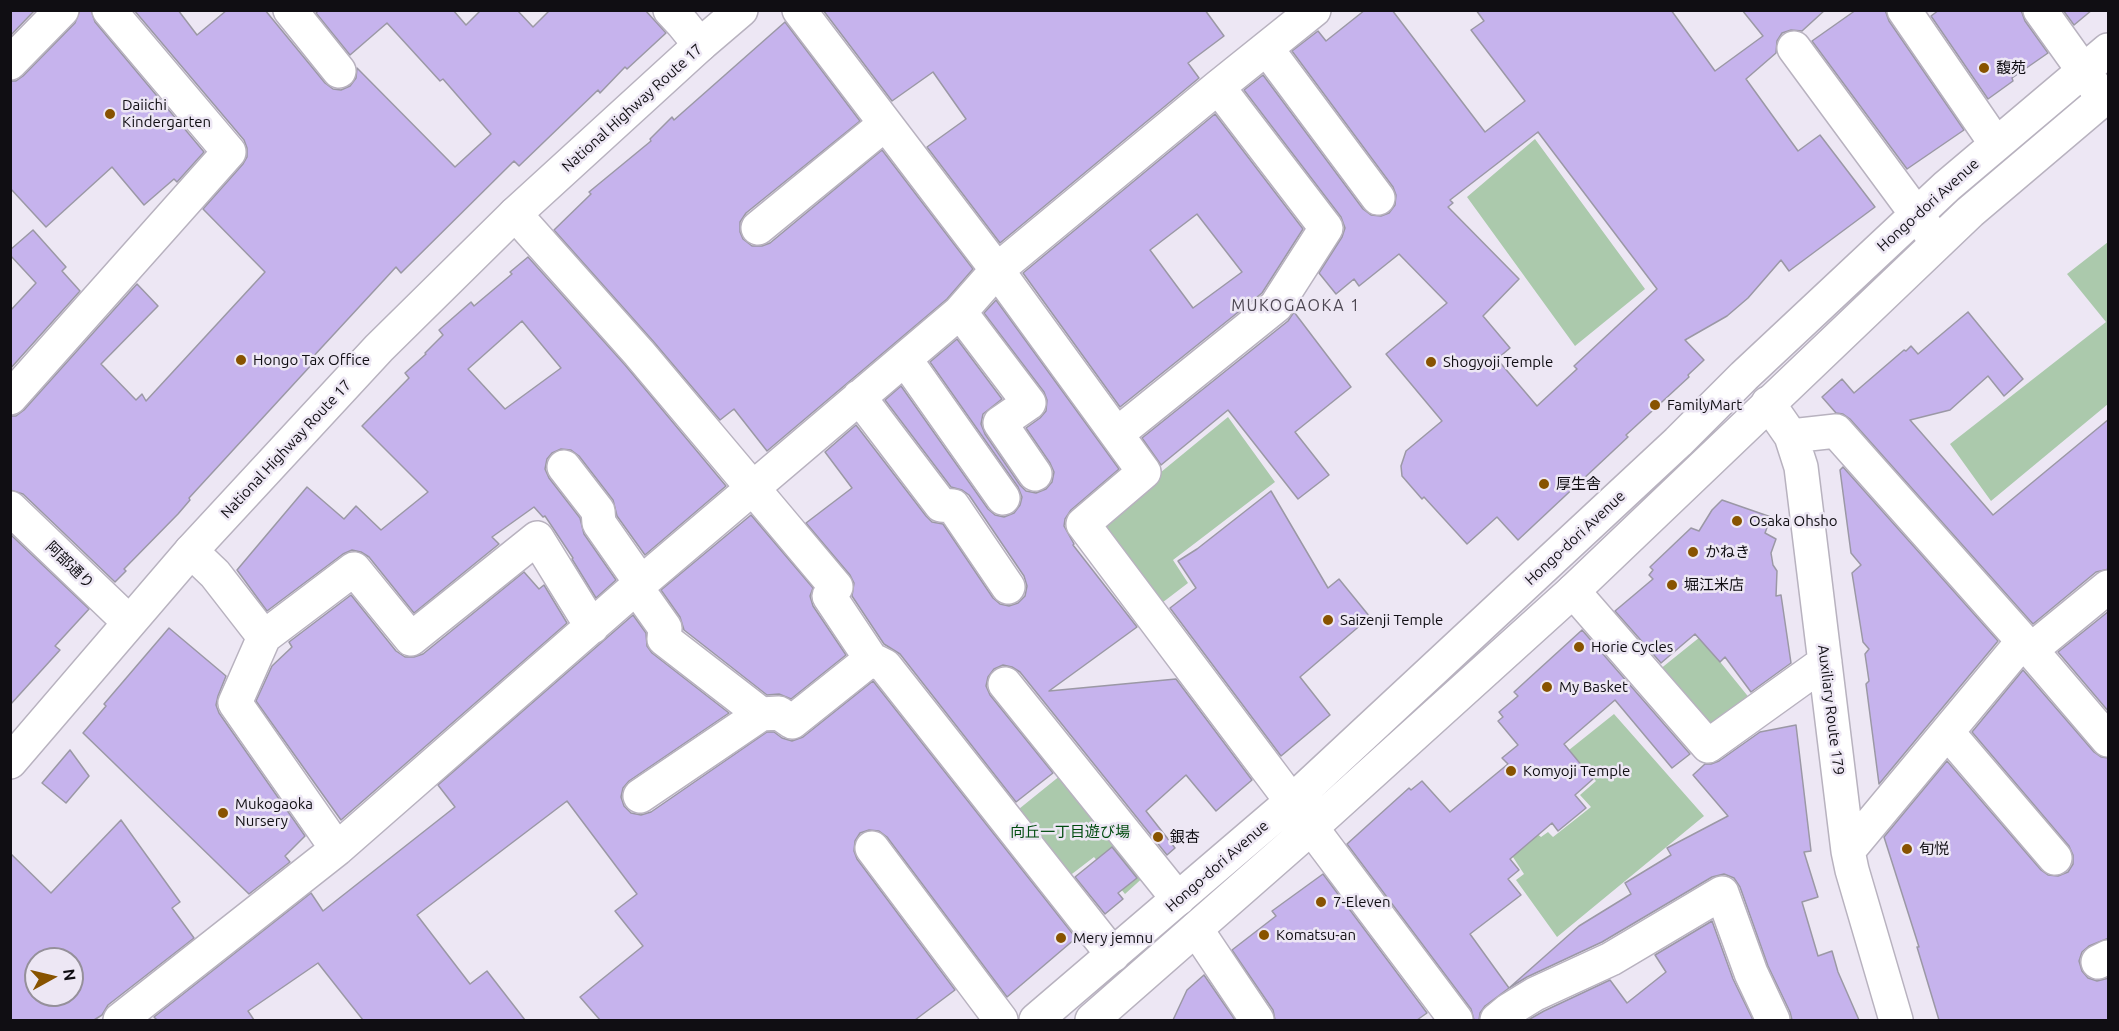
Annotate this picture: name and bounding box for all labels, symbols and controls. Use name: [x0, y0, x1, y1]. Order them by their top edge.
street label: National Highway Route 17: [558, 40, 706, 176]
place label: 馥苑: [1996, 59, 2026, 77]
marker: 馥苑: [1977, 61, 1991, 75]
place label: Daiichi Kindergarten: [122, 96, 211, 131]
marker: Daiichi Kindergarten: [103, 107, 117, 121]
street label: Hongo-dori Avenue: [1874, 155, 1982, 255]
district label: MUKOGAOKA 1: [1231, 296, 1361, 316]
place label: Hongo Tax Office: [253, 351, 370, 369]
marker: Hongo Tax Office: [234, 353, 248, 367]
place label: Shogyoji Temple: [1443, 353, 1553, 371]
marker: Shogyoji Temple: [1424, 355, 1438, 369]
street label: National Highway Route 17: [217, 376, 355, 522]
place label: FamilyMart: [1667, 396, 1742, 414]
marker: FamilyMart: [1648, 398, 1662, 412]
place label: 厚生舎: [1556, 475, 1601, 493]
marker: 厚生舎: [1537, 477, 1551, 491]
street label: Hongo-dori Avenue: [1521, 487, 1629, 589]
place label: Osaka Ohsho: [1749, 512, 1838, 530]
marker: Osaka Ohsho: [1730, 514, 1744, 528]
street label: 阿部通り: [42, 538, 98, 592]
place label: かねき: [1705, 543, 1750, 561]
marker: かねき: [1686, 545, 1700, 559]
place label: 堀江米店: [1684, 576, 1744, 594]
marker: 堀江米店: [1665, 578, 1679, 592]
place label: Saizenji Temple: [1340, 611, 1443, 629]
marker: Saizenji Temple: [1321, 613, 1335, 627]
place label: Horie Cycles: [1591, 638, 1673, 656]
marker: Horie Cycles: [1572, 640, 1586, 654]
street label: Auxiliary Route 179: [1814, 644, 1848, 776]
place label: My Basket: [1559, 678, 1628, 696]
marker: My Basket: [1540, 680, 1554, 694]
place label: Komyoji Temple: [1523, 762, 1630, 780]
marker: Komyoji Temple: [1504, 764, 1518, 778]
place label: Mukogaoka Nursery: [235, 795, 313, 830]
marker: Mukogaoka Nursery: [216, 806, 230, 820]
street label: Hongo-dori Avenue: [1162, 816, 1272, 916]
park label: 向丘一丁目遊び場: [1010, 823, 1130, 841]
place label: 銀杏: [1170, 828, 1200, 846]
marker: 銀杏: [1151, 830, 1165, 844]
place label: 旬悦: [1919, 840, 1949, 858]
marker: 旬悦: [1900, 842, 1914, 856]
place label: 7-Eleven: [1333, 893, 1391, 911]
marker: 7-Eleven: [1314, 895, 1328, 909]
place label: Komatsu-an: [1276, 926, 1356, 944]
marker: Komatsu-an: [1257, 928, 1271, 942]
place label: Mery jemnu: [1073, 929, 1153, 947]
marker: Mery jemnu: [1054, 931, 1068, 945]
north arrow: [24, 947, 84, 1007]
text: N: [60, 968, 80, 982]

